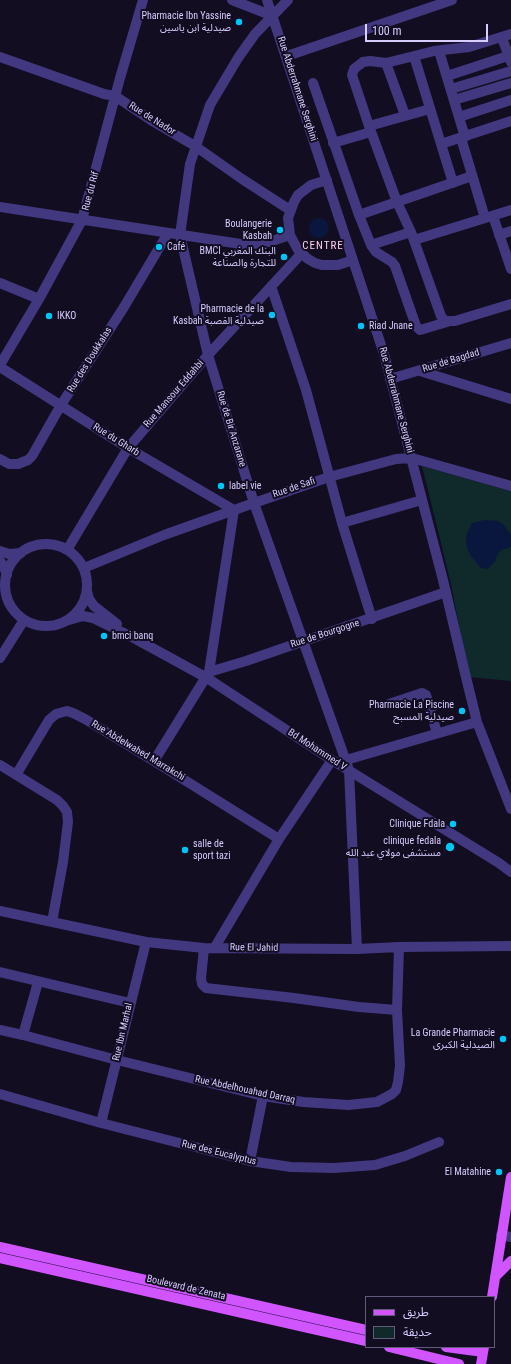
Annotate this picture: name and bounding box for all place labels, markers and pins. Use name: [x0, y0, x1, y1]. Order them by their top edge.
place label: Pharmacie Ibn Yassine صيدلية ابن ياسين: [141, 10, 231, 34]
marker: Pharmacie Ibn Yassine صيدلية ابن ياسين: [234, 17, 244, 27]
place label: Boulangerie Kasbah: [225, 218, 272, 242]
marker: Boulangerie Kasbah: [275, 225, 285, 235]
place label: Café: [167, 241, 185, 253]
marker: Café: [154, 242, 164, 252]
place label: BMCI البنك المغربي للتجارة والصناعة: [199, 245, 276, 268]
marker: BMCI البنك المغربي للتجارة والصناعة: [279, 252, 289, 262]
place label: Pharmacie de la Kasbah صيدلية القصبة: [173, 303, 264, 326]
place label: IKKO: [57, 310, 76, 322]
marker: Pharmacie de la Kasbah صيدلية القصبة: [267, 310, 277, 320]
marker: IKKO: [44, 311, 54, 321]
place label: Riad Jnane: [369, 320, 413, 332]
marker: Riad Jnane: [356, 321, 366, 331]
place label: label vie: [229, 480, 262, 492]
marker: label vie: [216, 481, 226, 491]
place label: bmci banq: [112, 630, 153, 642]
marker: bmci banq: [99, 631, 109, 641]
place label: Pharmacie La Piscine صيدلية المسبح: [369, 699, 454, 722]
marker: Pharmacie La Piscine صيدلية المسبح: [457, 706, 467, 716]
place label: Clinique Fdala: [389, 818, 445, 830]
marker: Clinique Fdala: [448, 819, 458, 829]
place label: clinique fedala مستشفى مولاي عبد الله: [346, 835, 441, 858]
place label: salle de sport tazi: [193, 838, 230, 862]
marker: clinique fedala مستشفى مولاي عبد الله: [444, 841, 456, 853]
marker: salle de sport tazi: [180, 845, 190, 855]
place label: La Grande Pharmacie الصيدلية الكبرى: [411, 1027, 495, 1050]
marker: La Grande Pharmacie الصيدلية الكبرى: [498, 1034, 508, 1044]
place label: El Matahine: [445, 1166, 491, 1178]
marker: El Matahine: [494, 1167, 504, 1177]

